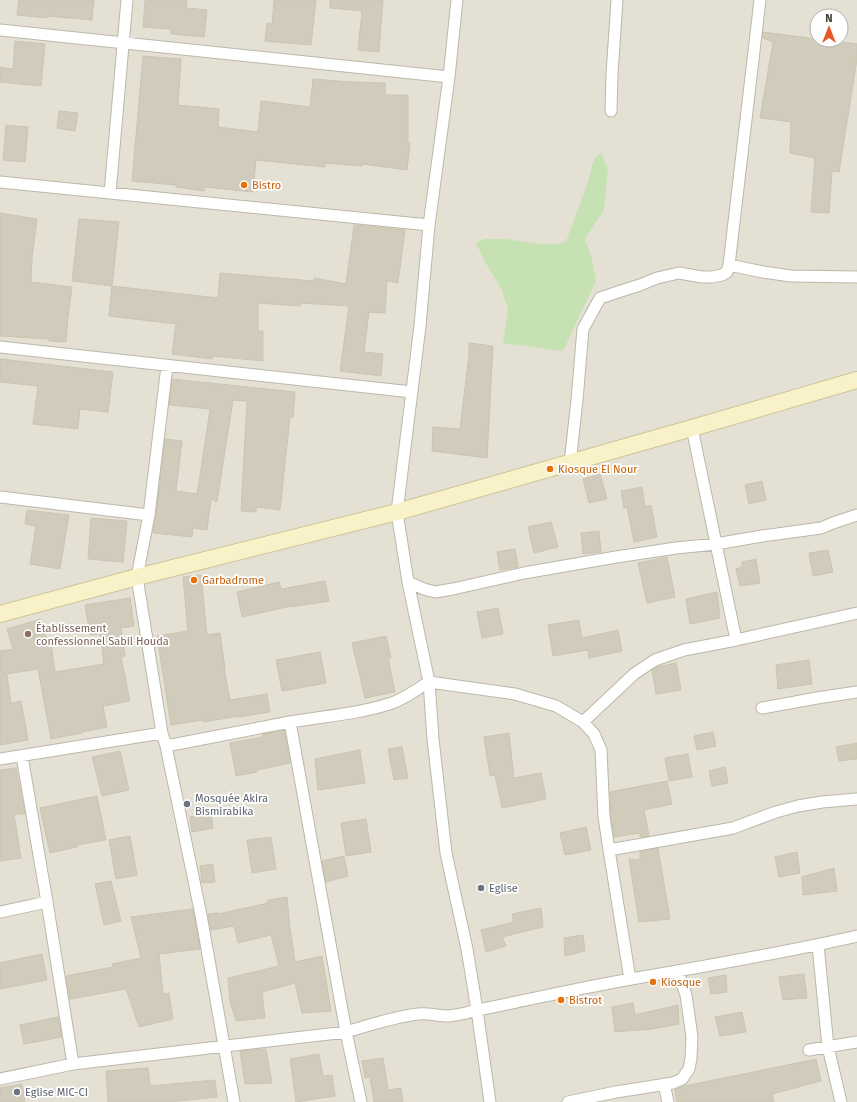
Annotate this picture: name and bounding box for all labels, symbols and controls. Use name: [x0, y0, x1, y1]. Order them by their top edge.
north arrow: [809, 8, 849, 48]
text: N: [825, 12, 833, 25]
place label: Bistro: [252, 179, 281, 192]
marker: Bistro: [239, 180, 249, 190]
place label: Kiosque El Nour: [558, 463, 638, 476]
marker: Kiosque El Nour: [545, 464, 555, 474]
place label: Garbadrome: [202, 574, 264, 587]
marker: Garbadrome: [189, 575, 199, 585]
place label: Établissement confessionnel Sabil Houda: [36, 621, 169, 648]
marker: Établissement confessionnel Sabil Houda: [23, 629, 33, 639]
place label: Mosquée Akira Bismirabika: [195, 792, 268, 818]
marker: Mosquée Akira Bismirabika: [182, 799, 192, 809]
place label: Eglise: [489, 882, 518, 895]
marker: Eglise: [476, 883, 486, 893]
place label: Kiosque: [661, 976, 701, 989]
marker: Kiosque: [648, 977, 658, 987]
place label: Bistrot: [569, 994, 602, 1007]
marker: Bistrot: [556, 995, 566, 1005]
place label: Eglise MIC-CI: [25, 1086, 88, 1099]
marker: Eglise MIC-CI: [12, 1087, 22, 1097]

